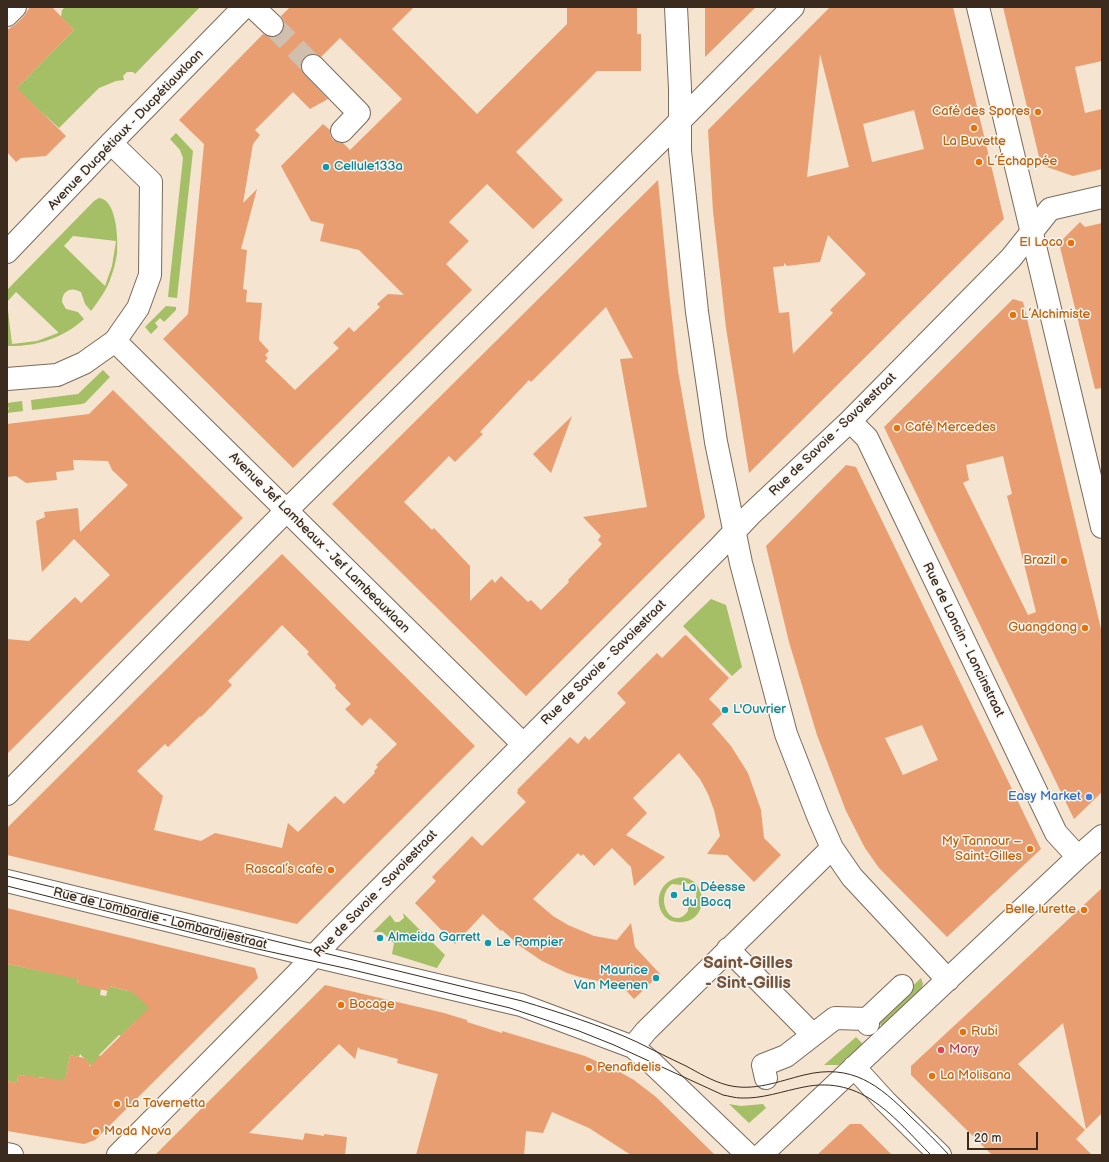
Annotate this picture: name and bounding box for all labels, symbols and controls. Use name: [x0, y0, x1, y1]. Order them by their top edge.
street label: Avenue Ducpétiaux - Ducpétiauxlaan: [45, 46, 207, 214]
place label: Café des Spores: [932, 104, 1030, 120]
marker: Café des Spores: [1033, 107, 1043, 117]
marker: La Buvette: [969, 123, 979, 133]
place label: La Buvette: [942, 134, 1006, 150]
place label: L’Échappée: [987, 154, 1057, 170]
marker: L’Échappée: [974, 157, 984, 167]
place label: Cellule133a: [334, 159, 403, 175]
marker: Cellule133a: [321, 162, 331, 172]
place label: El Loco: [1019, 235, 1063, 251]
marker: El Loco: [1066, 238, 1076, 248]
place label: L’Alchimiste: [1021, 307, 1090, 323]
marker: L’Alchimiste: [1008, 310, 1018, 320]
street label: Rue de Savoie - Savoiestraat: [766, 370, 900, 500]
place label: Café Mercedes: [905, 420, 996, 436]
marker: Café Mercedes: [892, 423, 902, 433]
street label: Avenue Jef Lambeaux - Jef Lambeauxlaan: [225, 449, 413, 637]
place label: Brazil: [1023, 553, 1056, 569]
marker: Brazil: [1059, 556, 1069, 566]
street label: Rue de Loncin - Loncinstraat: [919, 560, 1007, 720]
street label: Rue de Savoie - Savoiestraat: [538, 597, 670, 729]
place label: Guangdong: [1008, 620, 1077, 636]
marker: Guangdong: [1080, 623, 1090, 633]
place label: L'Ouvrier: [733, 702, 786, 718]
marker: L'Ouvrier: [720, 705, 730, 715]
place label: Easy Market: [1008, 789, 1081, 805]
marker: Easy Market: [1084, 792, 1094, 802]
street label: Rue de Savoie - Savoiestraat: [311, 827, 441, 961]
place label: My Tannour – Saint-Gilles: [942, 834, 1022, 865]
marker: My Tannour – Saint-Gilles: [1025, 844, 1035, 854]
place label: Rascal’s cafe: [245, 862, 323, 878]
marker: Rascal’s cafe: [326, 865, 336, 875]
place label: La Déesse du Bocq: [682, 880, 745, 911]
street label: Rue de Lombardie - Lombardijestraat: [51, 885, 269, 953]
marker: La Déesse du Bocq: [669, 890, 679, 900]
place label: Belle lurette: [1005, 902, 1076, 918]
marker: Belle lurette: [1079, 905, 1089, 915]
place label: Almeida Garrett: [388, 930, 481, 946]
marker: Almeida Garrett: [375, 933, 385, 943]
place label: Le Pompier: [496, 935, 563, 951]
marker: Le Pompier: [483, 938, 493, 948]
district label: Saint-Gilles - Sint-Gillis: [703, 954, 793, 994]
place label: Maurice Van Meenen: [574, 963, 648, 994]
marker: Maurice Van Meenen: [651, 973, 661, 983]
place label: Bocage: [349, 997, 395, 1013]
marker: Bocage: [336, 1000, 346, 1010]
place label: Rubi: [971, 1024, 998, 1040]
marker: Rubi: [958, 1027, 968, 1037]
place label: Mory: [949, 1042, 979, 1058]
marker: Mory: [936, 1045, 946, 1055]
place label: Penafidelis: [597, 1060, 661, 1076]
marker: Penafidelis: [584, 1063, 594, 1073]
place label: La Molisana: [940, 1068, 1011, 1084]
marker: La Molisana: [927, 1071, 937, 1081]
place label: La Tavernetta: [125, 1096, 205, 1112]
marker: La Tavernetta: [112, 1099, 122, 1109]
place label: Moda Nova: [104, 1124, 171, 1140]
scale bar: [969, 1124, 1040, 1150]
marker: Moda Nova: [91, 1127, 101, 1137]
text: 20 m: [974, 1131, 1001, 1146]

